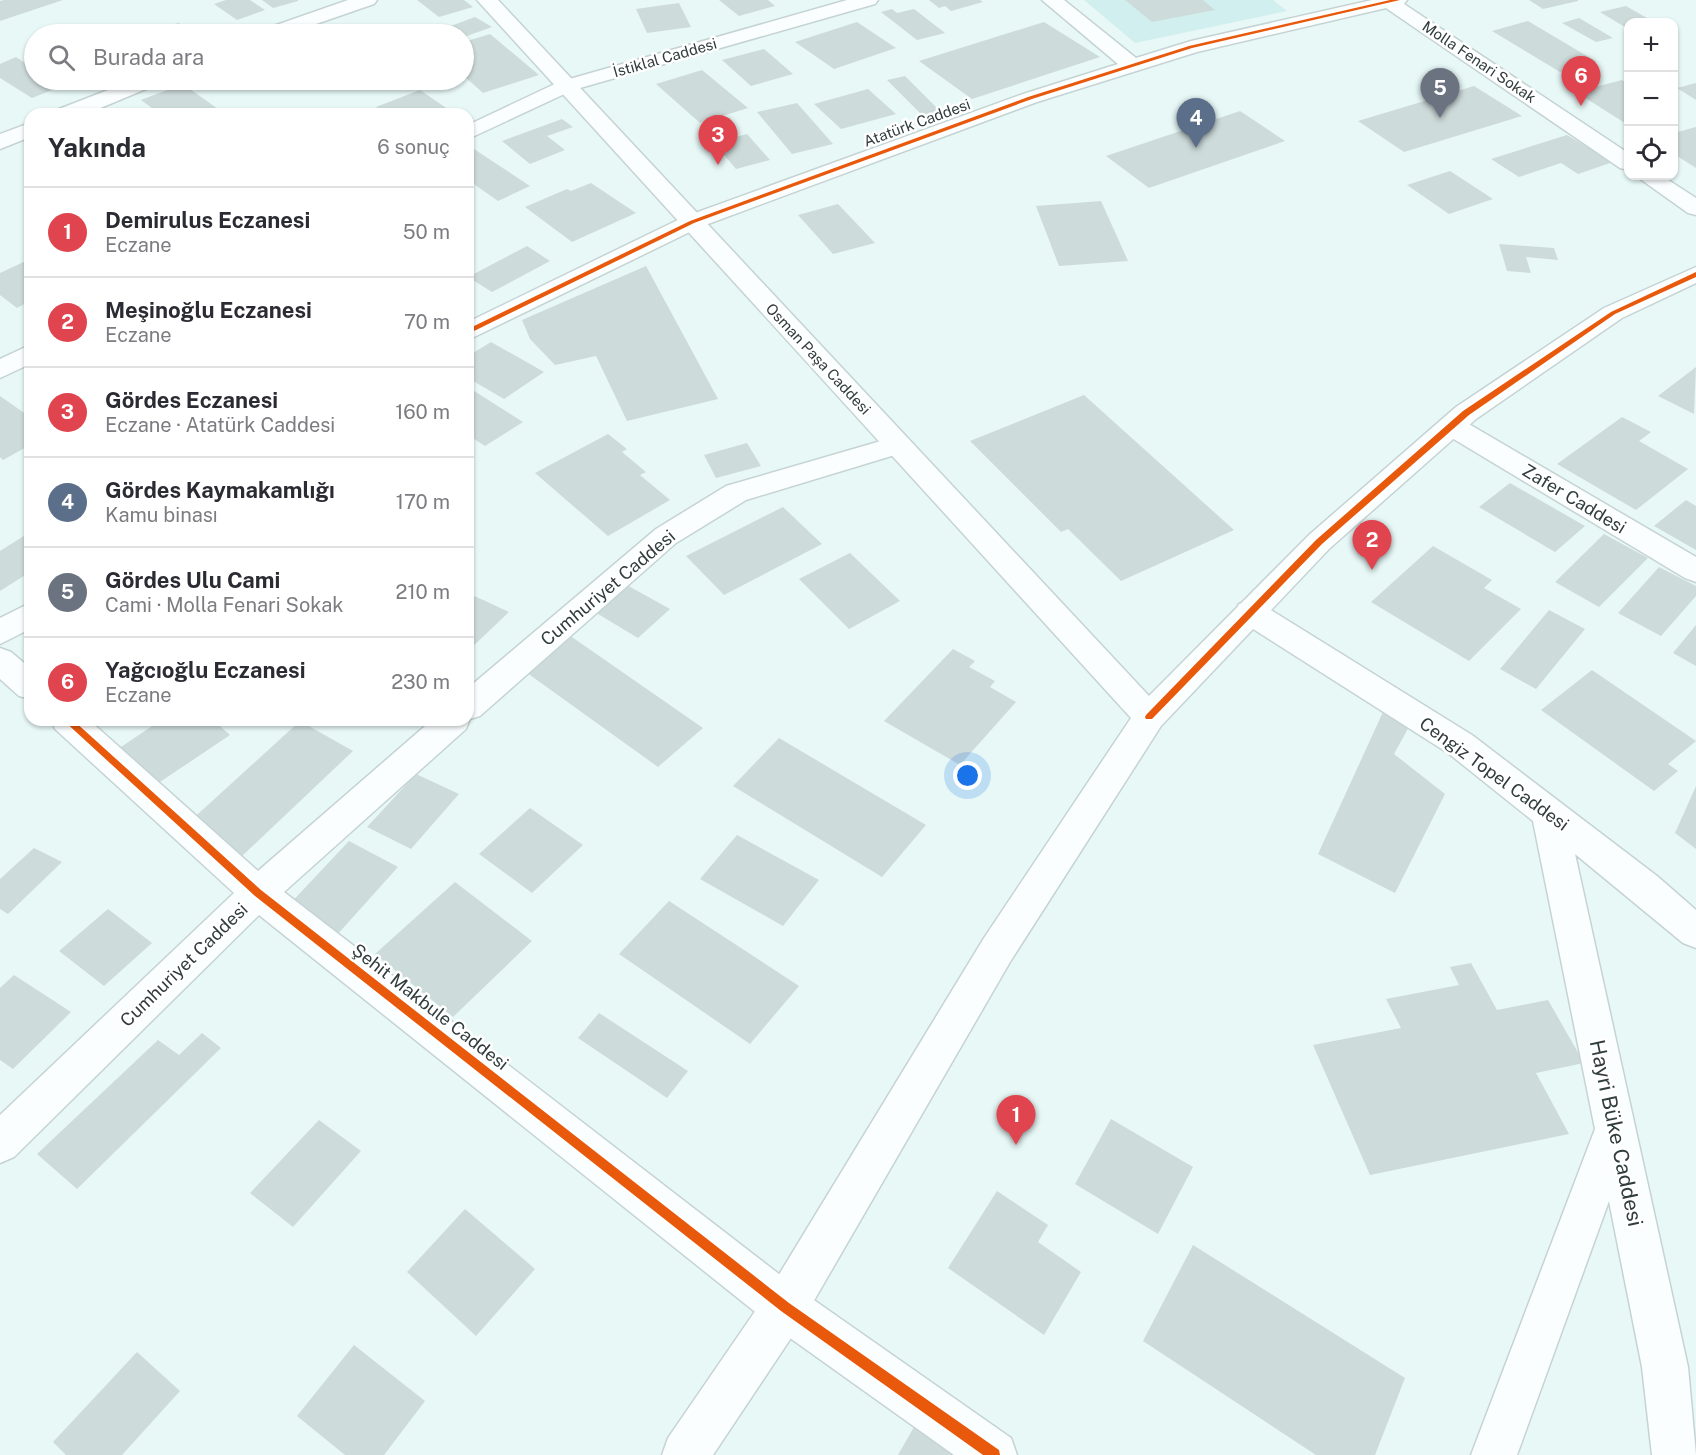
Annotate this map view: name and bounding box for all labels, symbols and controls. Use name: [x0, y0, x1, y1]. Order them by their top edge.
street label: Molla Fenari Sokak: [1419, 17, 1539, 106]
map controls: [1624, 18, 1678, 180]
button: +: [1624, 18, 1678, 72]
search box: [24, 24, 474, 90]
street label: İstiklal Caddesi: [611, 34, 718, 80]
icon: search: [45, 41, 78, 74]
text: Burada ara: [93, 44, 204, 70]
pin: 6: [1562, 57, 1600, 106]
pin: 5: [1420, 68, 1460, 118]
button: −: [1624, 72, 1678, 126]
street label: Atatürk Caddesi: [861, 95, 972, 150]
pin: 4: [1176, 98, 1216, 148]
pin: 3: [698, 116, 738, 165]
button: locate: [1624, 126, 1678, 180]
text: Yakında: [48, 132, 146, 163]
text: 6 sonuç: [377, 135, 450, 159]
text: Demirulus Eczanesi: [105, 207, 310, 233]
text: 1: [63, 220, 72, 244]
text: 50 m: [403, 220, 450, 244]
text: Eczane: [105, 233, 172, 257]
text: Meşinoğlu Eczanesi: [105, 297, 312, 323]
street label: Osman Paşa Caddesi: [763, 300, 874, 418]
text: 2: [61, 310, 74, 334]
text: 70 m: [404, 310, 450, 334]
text: Eczane: [105, 323, 172, 347]
text: Gördes Eczanesi: [105, 387, 278, 413]
text: 3: [61, 400, 74, 424]
text: 160 m: [395, 400, 450, 424]
text: Eczane · Atatürk Caddesi: [105, 413, 335, 437]
street label: Zafer Caddesi: [1519, 459, 1630, 538]
text: Gördes Kaymakamlığı: [105, 477, 335, 503]
text: 4: [61, 490, 74, 514]
text: 170 m: [396, 490, 450, 514]
text: Kamu binası: [105, 503, 218, 527]
pin: 2: [1352, 520, 1392, 570]
street label: Cumhuriyet Caddesi: [536, 525, 679, 650]
text: Gördes Ulu Cami: [105, 567, 280, 593]
text: 5: [61, 580, 74, 604]
text: 210 m: [396, 580, 450, 604]
text: Cami · Molla Fenari Sokak: [105, 593, 343, 617]
text: Yağcıoğlu Eczanesi: [105, 657, 306, 683]
text: 6: [61, 670, 74, 694]
text: 230 m: [391, 670, 450, 694]
text: Eczane: [105, 683, 172, 707]
street label: Cengiz Topel Caddesi: [1416, 712, 1573, 835]
your location: [953, 761, 982, 790]
street label: Cumhuriyet Caddesi: [116, 898, 252, 1031]
street label: Şehit Makbule Caddesi: [348, 939, 513, 1074]
street label: Hayri Büke Caddesi: [1585, 1037, 1648, 1228]
pin: 1: [996, 1096, 1036, 1145]

